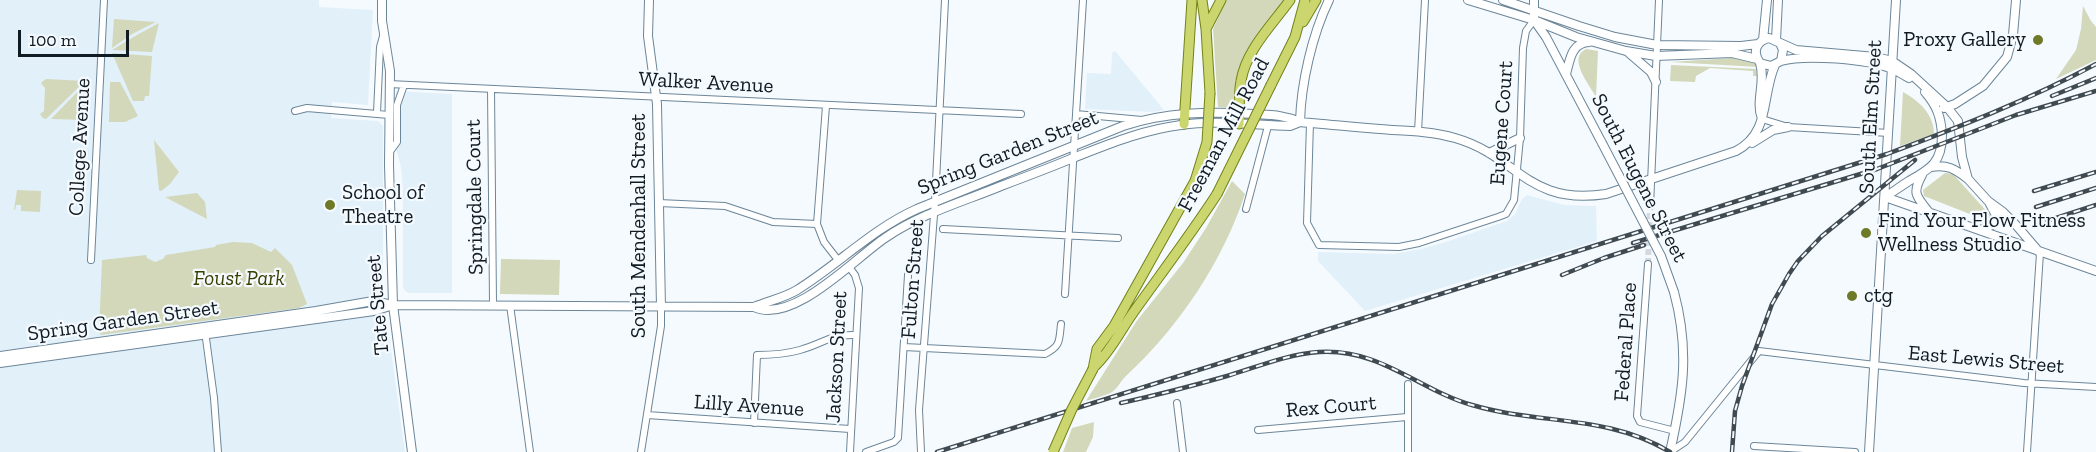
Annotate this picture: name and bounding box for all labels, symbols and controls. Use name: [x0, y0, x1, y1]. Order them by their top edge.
scale bar: [21, 18, 132, 56]
place label: Proxy Gallery: [1903, 27, 2026, 53]
text: 100 m: [29, 29, 76, 51]
marker: Proxy Gallery: [2031, 33, 2045, 47]
street label: South Elm Street: [1854, 39, 1888, 195]
street label: Freeman Mill Road: [1173, 54, 1275, 216]
street label: Eugene Court: [1485, 60, 1519, 186]
street label: Walker Avenue: [638, 67, 774, 99]
street label: College Avenue: [64, 77, 96, 217]
street label: South Eugene Street: [1586, 90, 1692, 266]
street label: Spring Garden Street: [914, 105, 1102, 201]
street label: South Mendenhall Street: [626, 114, 652, 338]
street label: Springdale Court: [461, 119, 489, 275]
place label: School of Theatre: [342, 180, 424, 230]
marker: School of Theatre: [323, 198, 337, 212]
place label: Find Your Flow Fitness Wellness Studio: [1878, 208, 2086, 258]
street label: Fulton Street: [896, 218, 930, 340]
marker: Find Your Flow Fitness Wellness Studio: [1859, 226, 1873, 240]
street label: Tate Street: [361, 254, 395, 356]
park label: Foust Park: [193, 266, 285, 292]
street label: Federal Place: [1609, 282, 1643, 402]
place label: ctg: [1864, 283, 1893, 309]
marker: ctg: [1845, 289, 1859, 303]
street label: Jackson Street: [821, 290, 853, 424]
street label: Spring Garden Street: [26, 295, 220, 347]
street label: East Lewis Street: [1907, 341, 2065, 379]
street label: Lilly Avenue: [693, 390, 805, 422]
street label: Rex Court: [1285, 390, 1377, 424]

